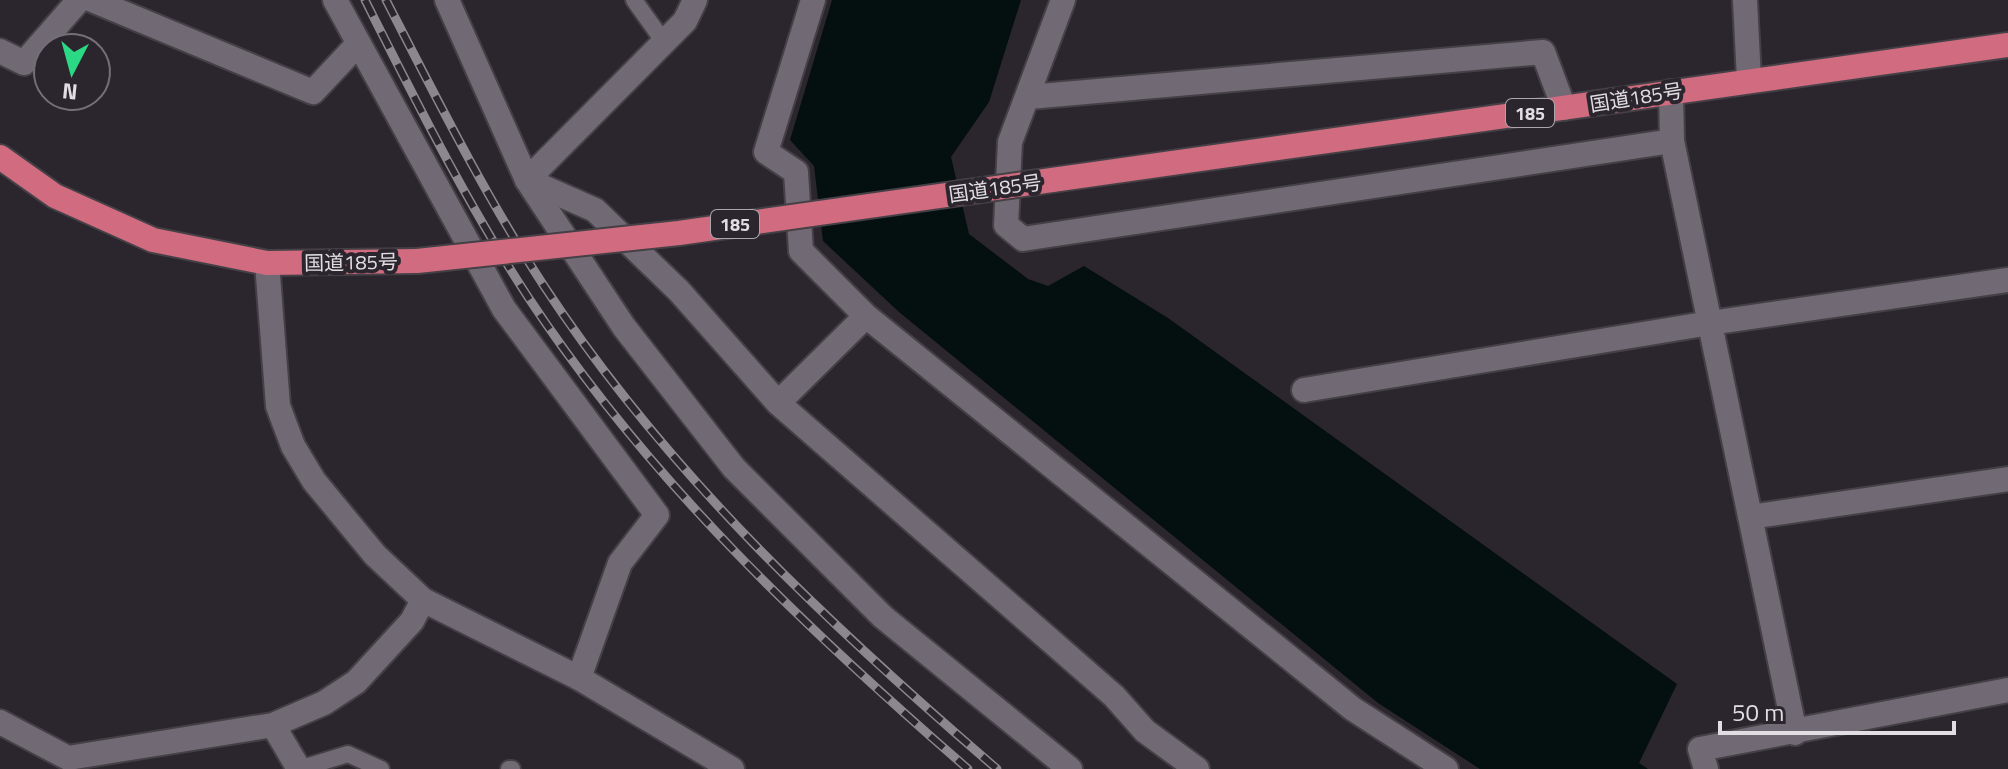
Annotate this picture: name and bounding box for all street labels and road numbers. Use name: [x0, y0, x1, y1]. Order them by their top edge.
street label: 国道185号: [1587, 74, 1685, 120]
road number: 185: [1506, 99, 1554, 127]
street label: 国道185号: [946, 166, 1044, 210]
road number: 185: [711, 210, 759, 238]
street label: 国道185号: [304, 246, 398, 278]

